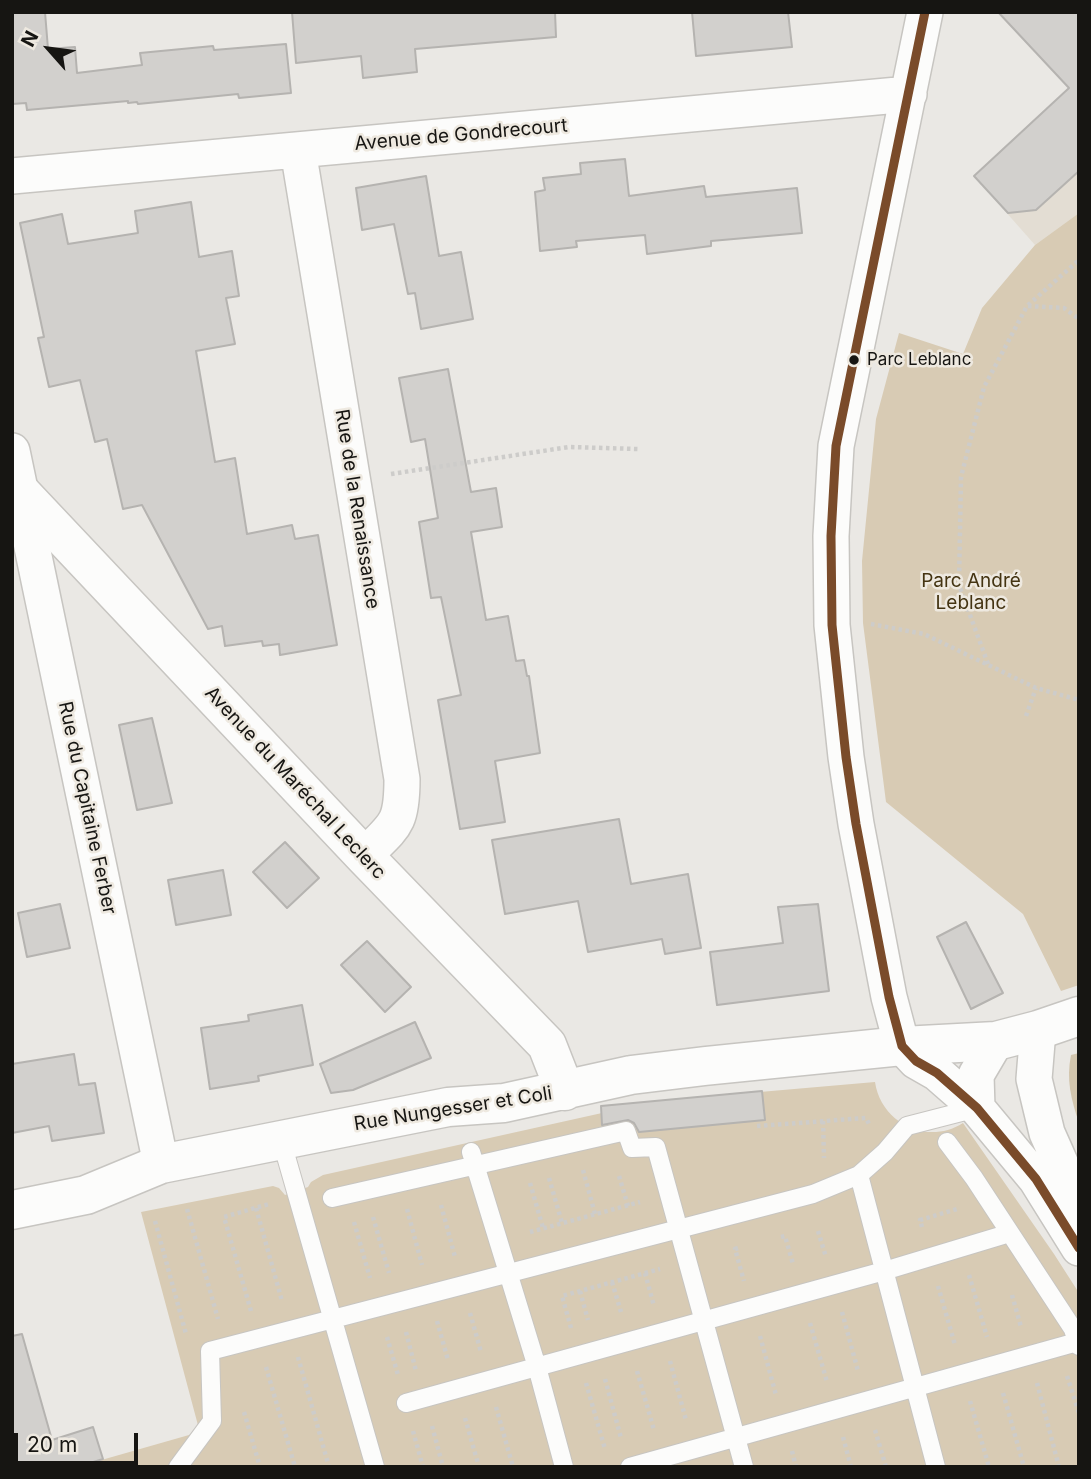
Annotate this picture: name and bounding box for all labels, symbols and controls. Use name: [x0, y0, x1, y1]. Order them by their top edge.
north arrow: [14, 14, 84, 84]
text: N: [16, 27, 44, 51]
street label: Avenue de Gondrecourt: [354, 114, 568, 156]
place label: Parc Leblanc: [867, 350, 971, 370]
marker: Parc Leblanc: [847, 353, 861, 367]
street label: Rue de la Renaissance: [330, 407, 384, 611]
park label: Parc André Leblanc: [921, 570, 1021, 614]
street label: Avenue du Maréchal Leclerc: [200, 682, 390, 884]
street label: Rue du Capitaine Ferber: [53, 700, 121, 916]
street label: Rue Nungesser et Coli: [352, 1082, 554, 1136]
scale bar: [18, 1420, 142, 1464]
text: 20 m: [27, 1432, 77, 1457]

